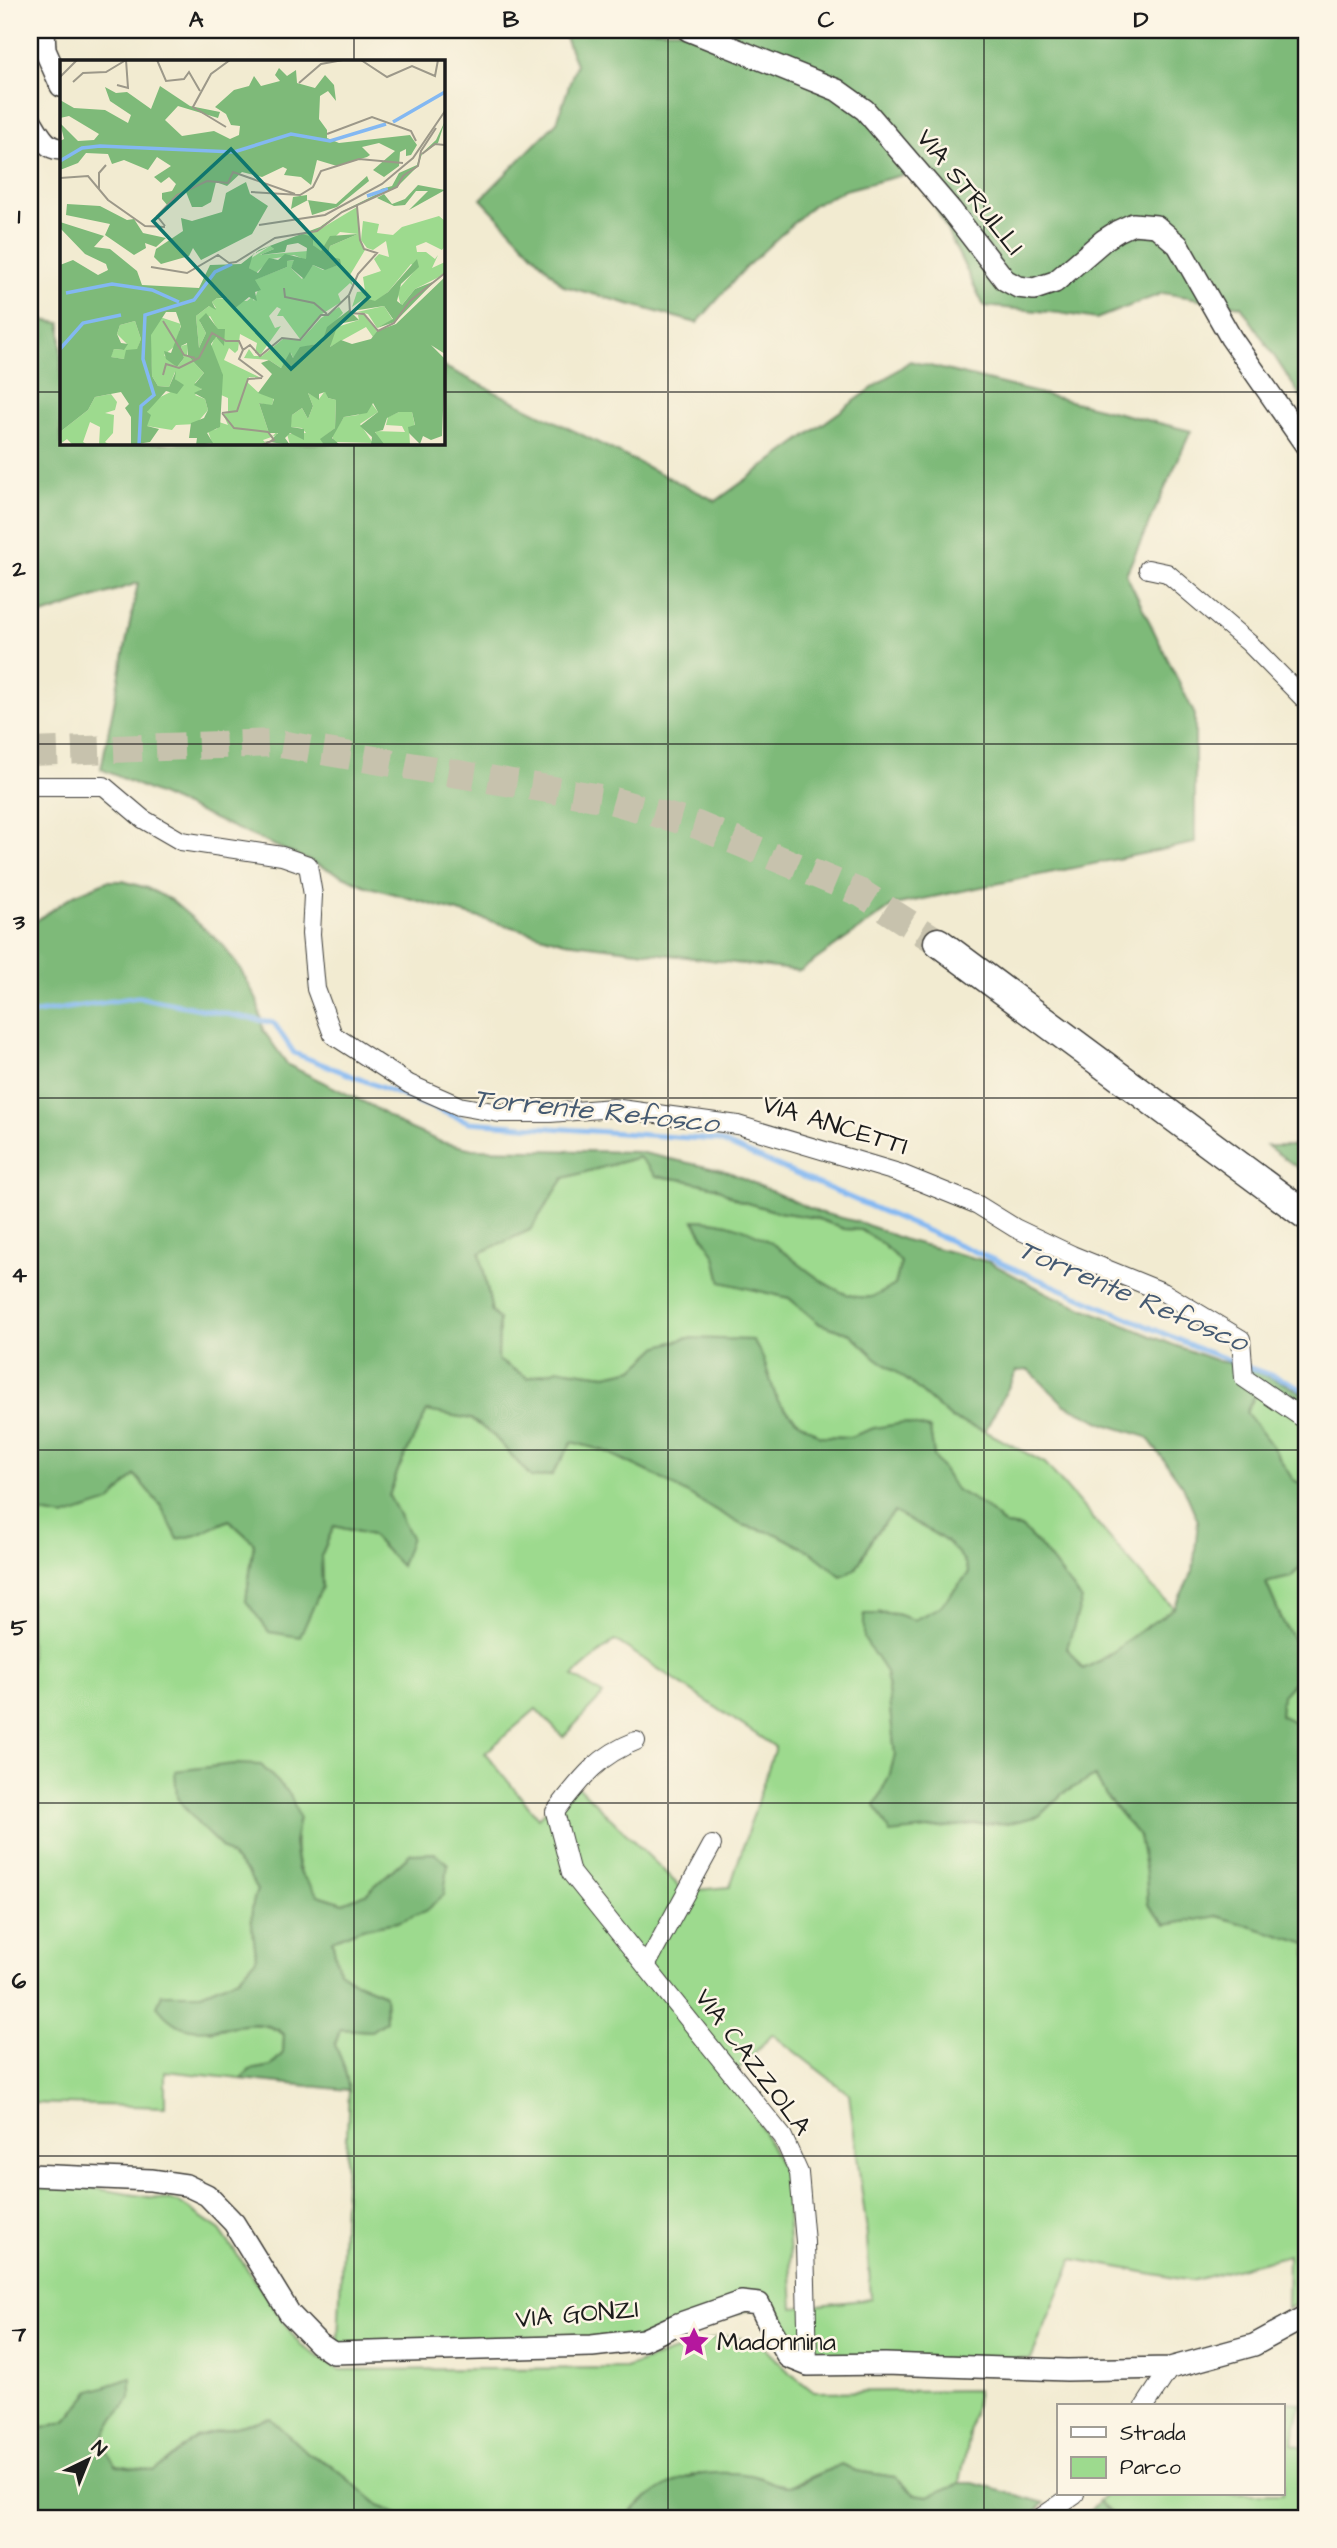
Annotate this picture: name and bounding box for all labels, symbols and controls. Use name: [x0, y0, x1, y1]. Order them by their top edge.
text: A: [189, 4, 204, 36]
text: B: [503, 4, 520, 36]
text: C: [818, 4, 835, 36]
text: D: [1134, 4, 1149, 36]
inset map: [60, 60, 444, 444]
street label: VIA STRULLI: [908, 121, 1032, 263]
text: 1: [18, 200, 21, 232]
text: 2: [11, 553, 26, 585]
text: 3: [12, 906, 25, 938]
water label: Torrente Refosco: [472, 1079, 723, 1143]
street label: VIA ANCETTI: [758, 1086, 912, 1164]
water label: Torrente Refosco: [1012, 1230, 1256, 1363]
text: 4: [11, 1259, 27, 1291]
text: 5: [11, 1612, 28, 1644]
text: 6: [12, 1965, 27, 1997]
street label: VIA CAZZOLA: [686, 1981, 820, 2143]
street label: VIA GONZI: [514, 2291, 640, 2337]
text: 7: [11, 2318, 27, 2350]
place label: Madonnina: [717, 2324, 836, 2360]
place icon: Madonnina: [677, 2325, 711, 2359]
legend: [1057, 2404, 1284, 2496]
text: Strada: [1120, 2419, 1186, 2448]
north arrow: [52, 2426, 122, 2496]
text: N: [85, 2435, 112, 2463]
text: Parco: [1120, 2453, 1181, 2482]

